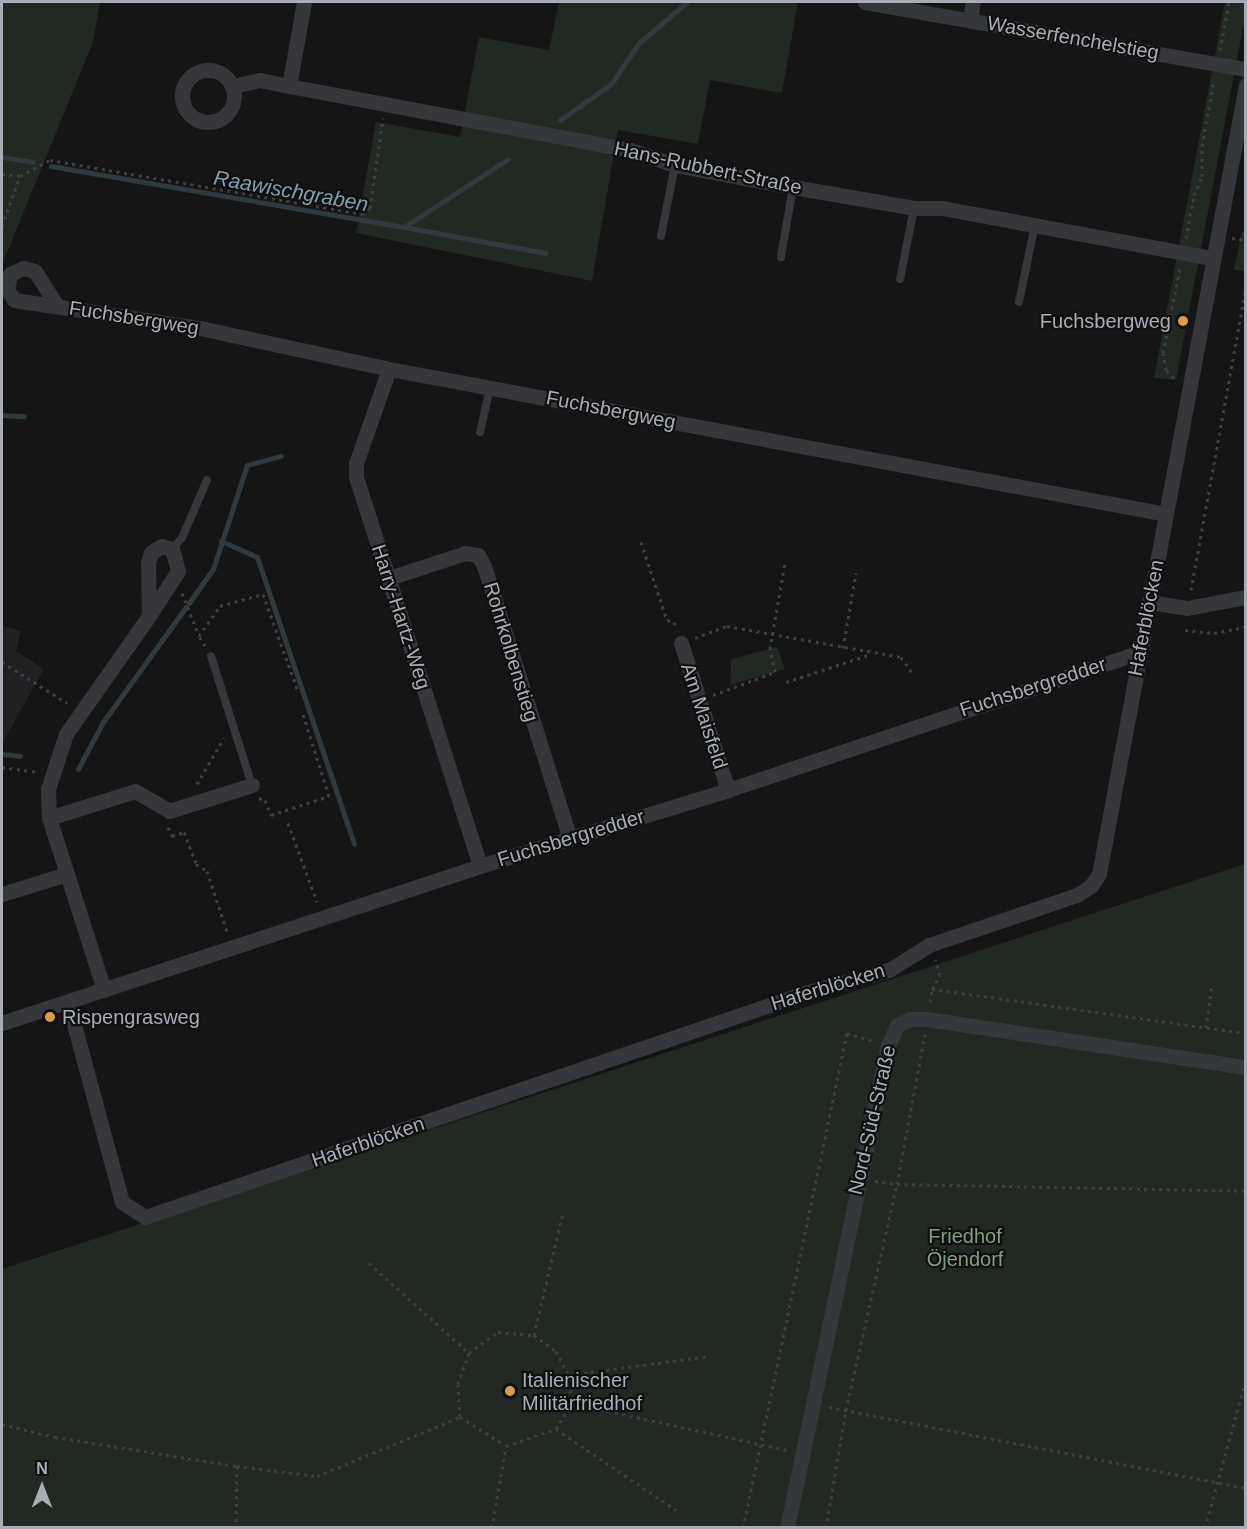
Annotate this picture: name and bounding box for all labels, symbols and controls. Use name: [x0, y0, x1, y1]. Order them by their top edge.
street label: Wasserfenchelstieg: [985, 11, 1161, 65]
street label: Hans-Rubbert-Straße: [612, 136, 804, 200]
water label: Raawischgraben: [212, 165, 370, 217]
street label: Fuchsbergweg: [67, 296, 201, 340]
place label: Fuchsbergweg: [1040, 309, 1171, 333]
marker: Fuchsbergweg: [1176, 314, 1190, 328]
street label: Fuchsbergweg: [544, 386, 678, 434]
street label: Harry-Hartz-Weg: [366, 542, 436, 692]
street label: Haferblöcken: [1123, 558, 1169, 678]
street label: Rohrkolbenstieg: [478, 579, 544, 725]
street label: Fuchsbergredder: [957, 652, 1109, 722]
street label: Am Maisfeld: [676, 660, 732, 772]
street label: Fuchsbergredder: [495, 804, 647, 872]
street label: Haferblöcken: [768, 958, 888, 1016]
place label: Rispengrasweg: [62, 1005, 200, 1029]
marker: Rispengrasweg: [43, 1010, 57, 1024]
street label: Nord-Süd-Straße: [843, 1043, 901, 1197]
street label: Haferblöcken: [308, 1111, 428, 1173]
park label: Friedhof Öjendorf: [927, 1225, 1003, 1272]
place label: Italienischer Militärfriedhof: [522, 1368, 642, 1415]
marker: Italienischer Militärfriedhof: [503, 1384, 517, 1398]
north arrow: [12, 1457, 72, 1517]
text: N: [36, 1460, 48, 1477]

